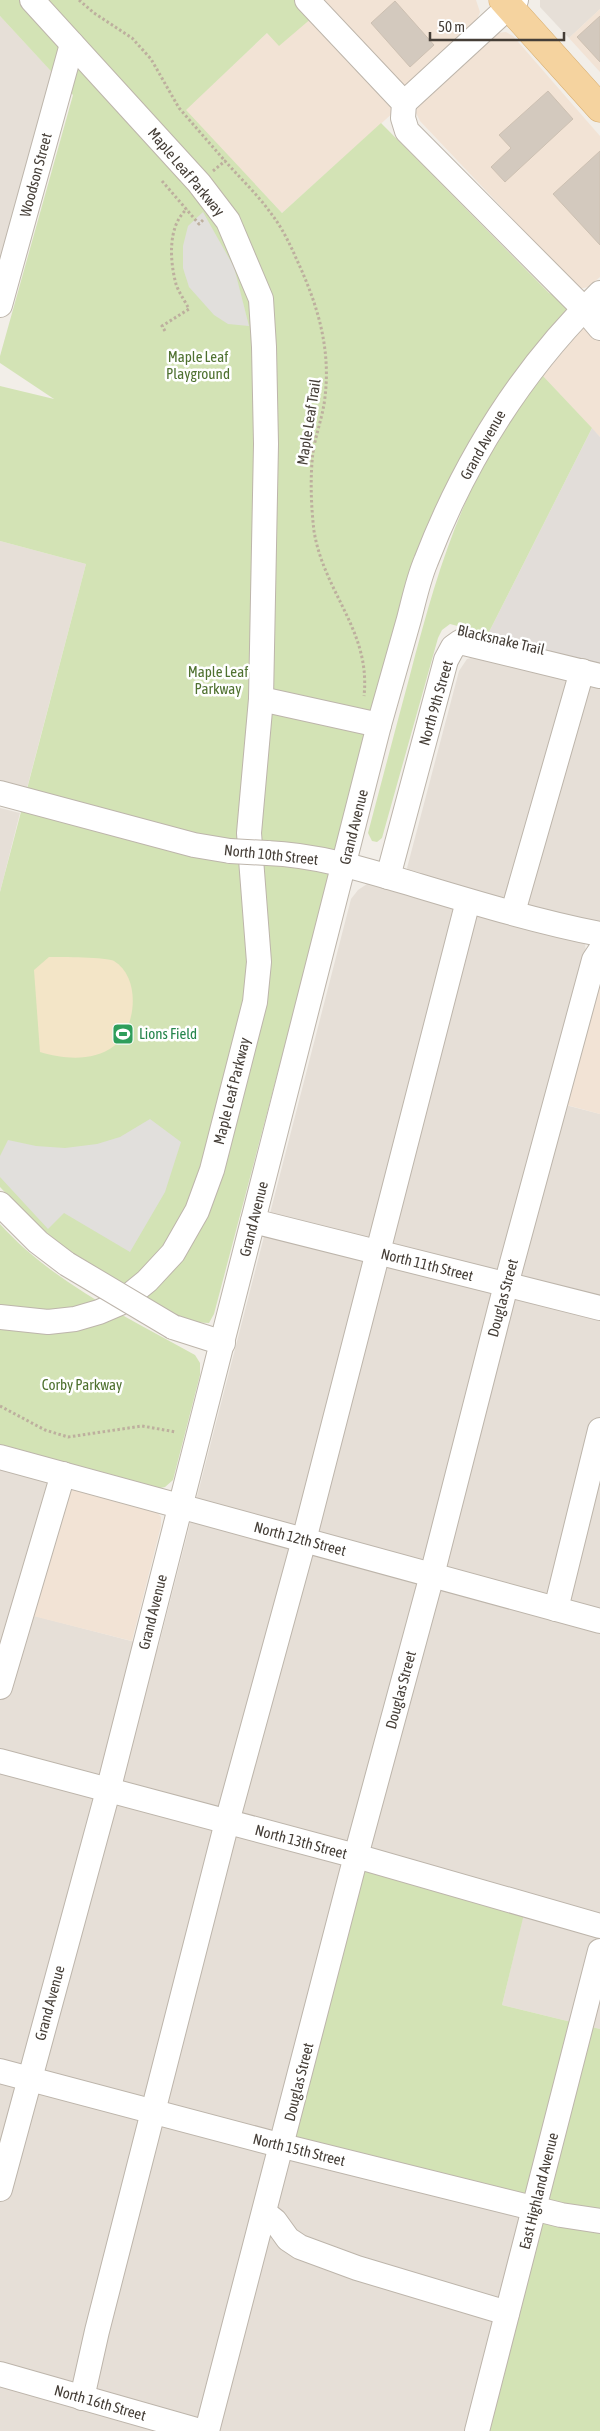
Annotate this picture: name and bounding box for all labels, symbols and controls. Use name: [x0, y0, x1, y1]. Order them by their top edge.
scale bar: [430, 10, 564, 42]
text: 50 m: [438, 18, 465, 35]
street label: Maple Leaf Parkway: [145, 124, 228, 219]
street label: Woodson Street: [16, 131, 55, 219]
park label: Maple Leaf Playground: [166, 348, 230, 382]
street label: Maple Leaf Trail: [293, 378, 324, 466]
street label: Grand Avenue: [456, 407, 509, 483]
street label: Blacksnake Trail: [456, 621, 546, 658]
street label: North 9th Street: [415, 658, 456, 747]
park label: Maple Leaf Parkway: [188, 663, 248, 697]
street label: Grand Avenue: [336, 787, 371, 866]
street label: North 10th Street: [223, 841, 319, 868]
sports icon: Lions Field: [111, 1022, 135, 1046]
place label: Lions Field: [139, 1025, 197, 1042]
street label: Maple Leaf Parkway: [210, 1036, 253, 1146]
street label: Grand Avenue: [236, 1179, 271, 1258]
street label: North 11th Street: [379, 1245, 475, 1284]
street label: Douglas Street: [484, 1257, 521, 1339]
park label: Corby Parkway: [42, 1376, 122, 1393]
street label: North 12th Street: [252, 1518, 348, 1559]
street label: Grand Avenue: [135, 1572, 170, 1651]
street label: Douglas Street: [382, 1649, 419, 1731]
street label: North 13th Street: [253, 1821, 349, 1862]
street label: Grand Avenue: [31, 1963, 68, 2042]
street label: Douglas Street: [281, 2041, 316, 2123]
street label: North 15th Street: [251, 2130, 347, 2169]
street label: East Highland Avenue: [516, 2131, 561, 2251]
street label: North 16th Street: [52, 2381, 148, 2424]

